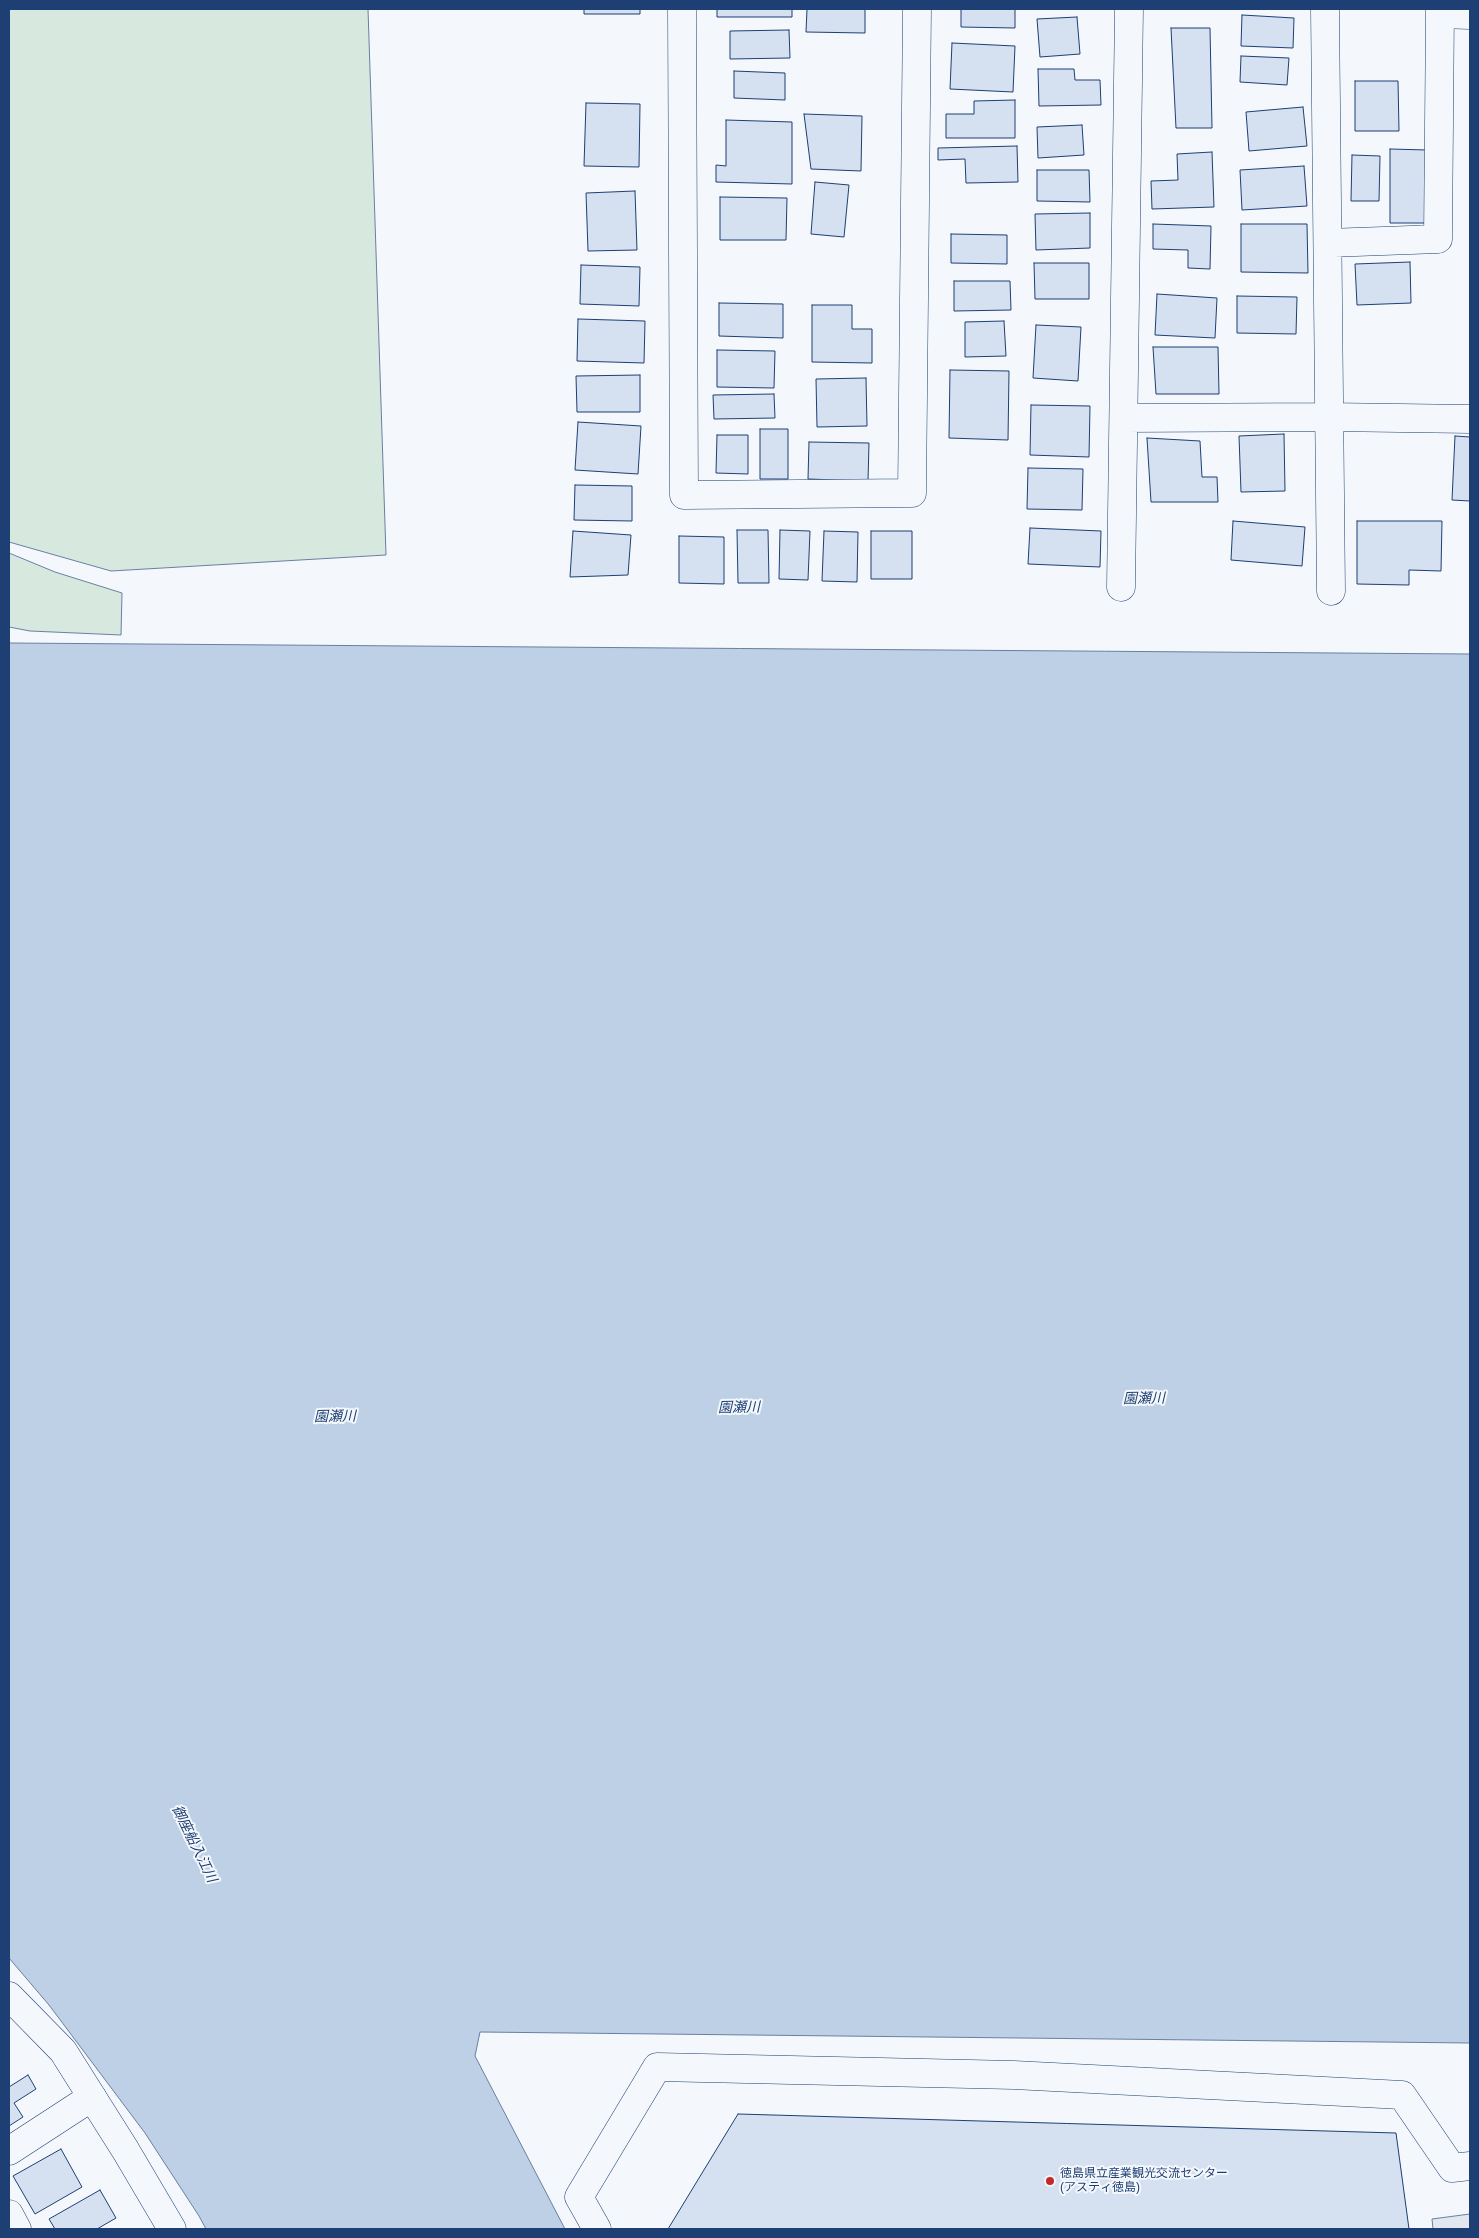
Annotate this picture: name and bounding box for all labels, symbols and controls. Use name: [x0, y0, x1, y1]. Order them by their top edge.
water label: 園瀬川: [1123, 1390, 1165, 1408]
water label: 園瀬川: [718, 1399, 760, 1417]
water label: 園瀬川: [314, 1408, 356, 1426]
water label: 御座船入江川: [168, 1803, 220, 1885]
place label: 徳島県立産業観光交流センター (アスティ徳島): [1060, 2167, 1228, 2195]
marker: 徳島県立産業観光交流センター (アスティ徳島): [1044, 2175, 1056, 2187]

